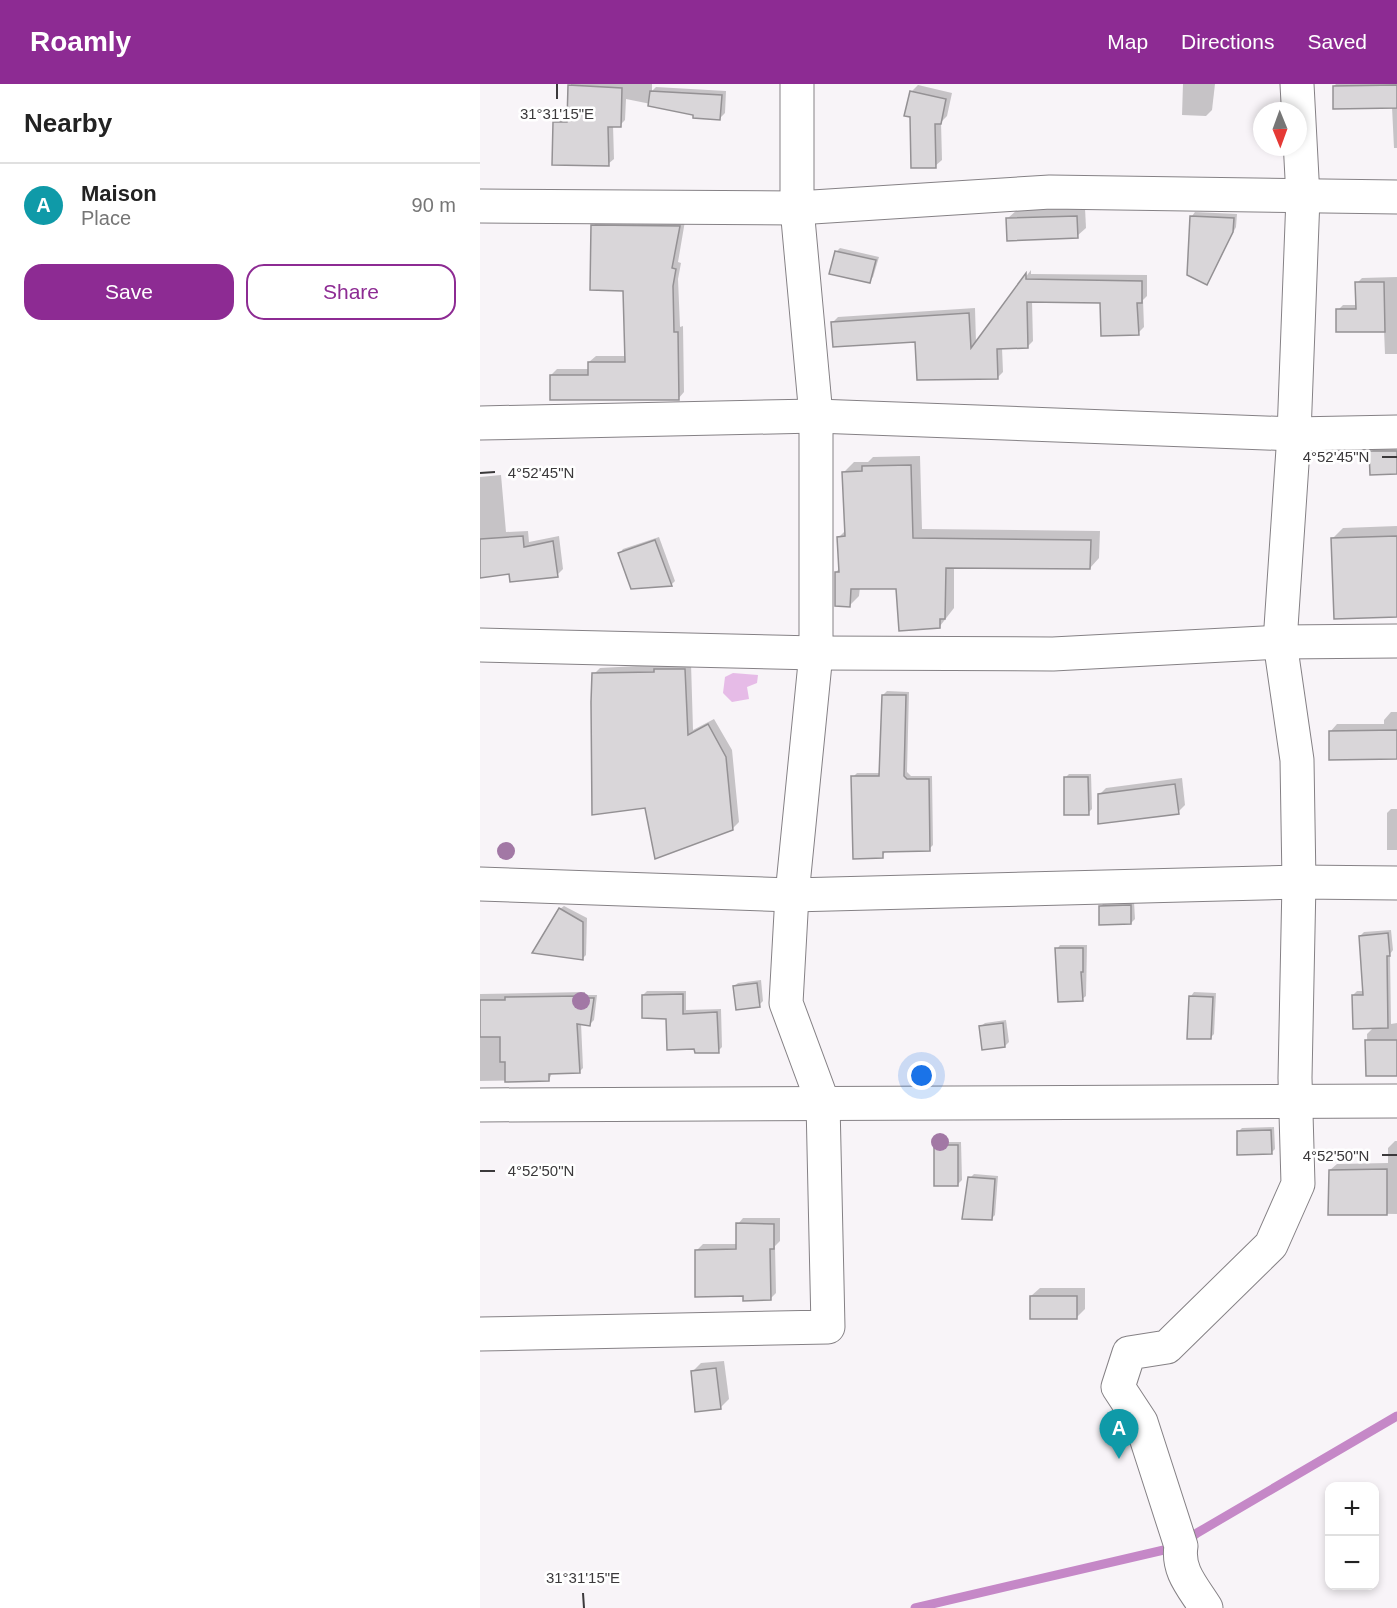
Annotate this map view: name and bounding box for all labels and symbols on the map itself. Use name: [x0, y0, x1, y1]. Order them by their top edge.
north arrow: [1253, 102, 1307, 156]
text: 31°31'15"E: [520, 105, 594, 122]
text: 4°52'45"N: [1303, 448, 1369, 465]
text: 4°52'45"N: [508, 464, 574, 481]
your location: [907, 1061, 936, 1090]
text: 4°52'50"N: [1303, 1147, 1369, 1164]
text: 4°52'50"N: [508, 1162, 574, 1179]
pin: A: [1100, 1410, 1138, 1459]
text: 31°31'15"E: [546, 1569, 620, 1586]

